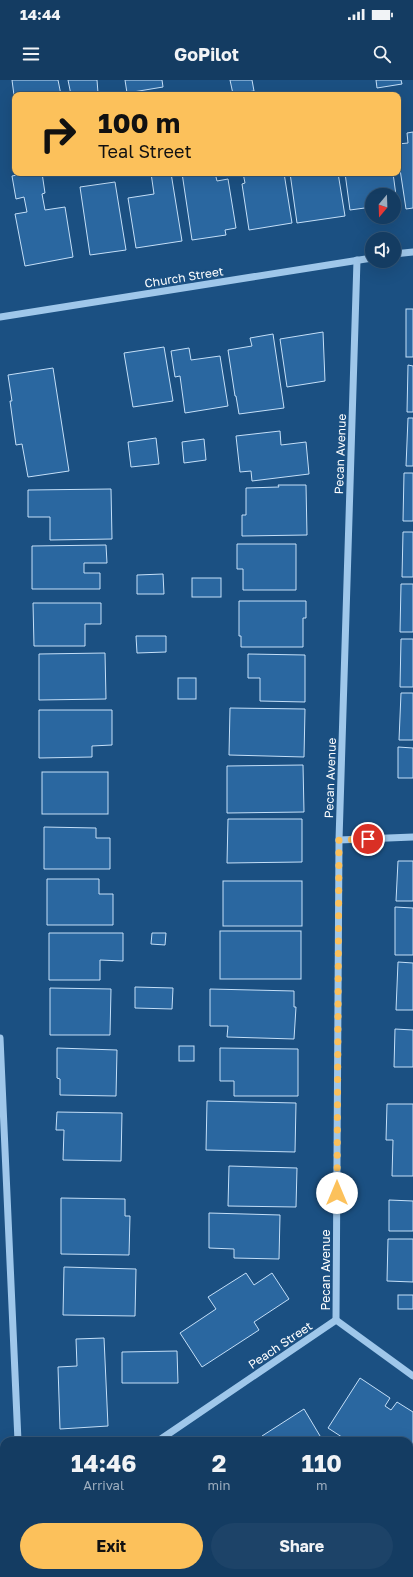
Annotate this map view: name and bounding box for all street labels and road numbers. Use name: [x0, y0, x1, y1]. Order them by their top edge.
street label: Church Street: [143, 263, 225, 291]
street label: Pecan Avenue: [331, 413, 349, 495]
street label: Pecan Avenue: [321, 737, 339, 819]
street label: Pecan Avenue: [318, 1230, 333, 1310]
street label: Peach Street: [245, 1318, 315, 1372]

